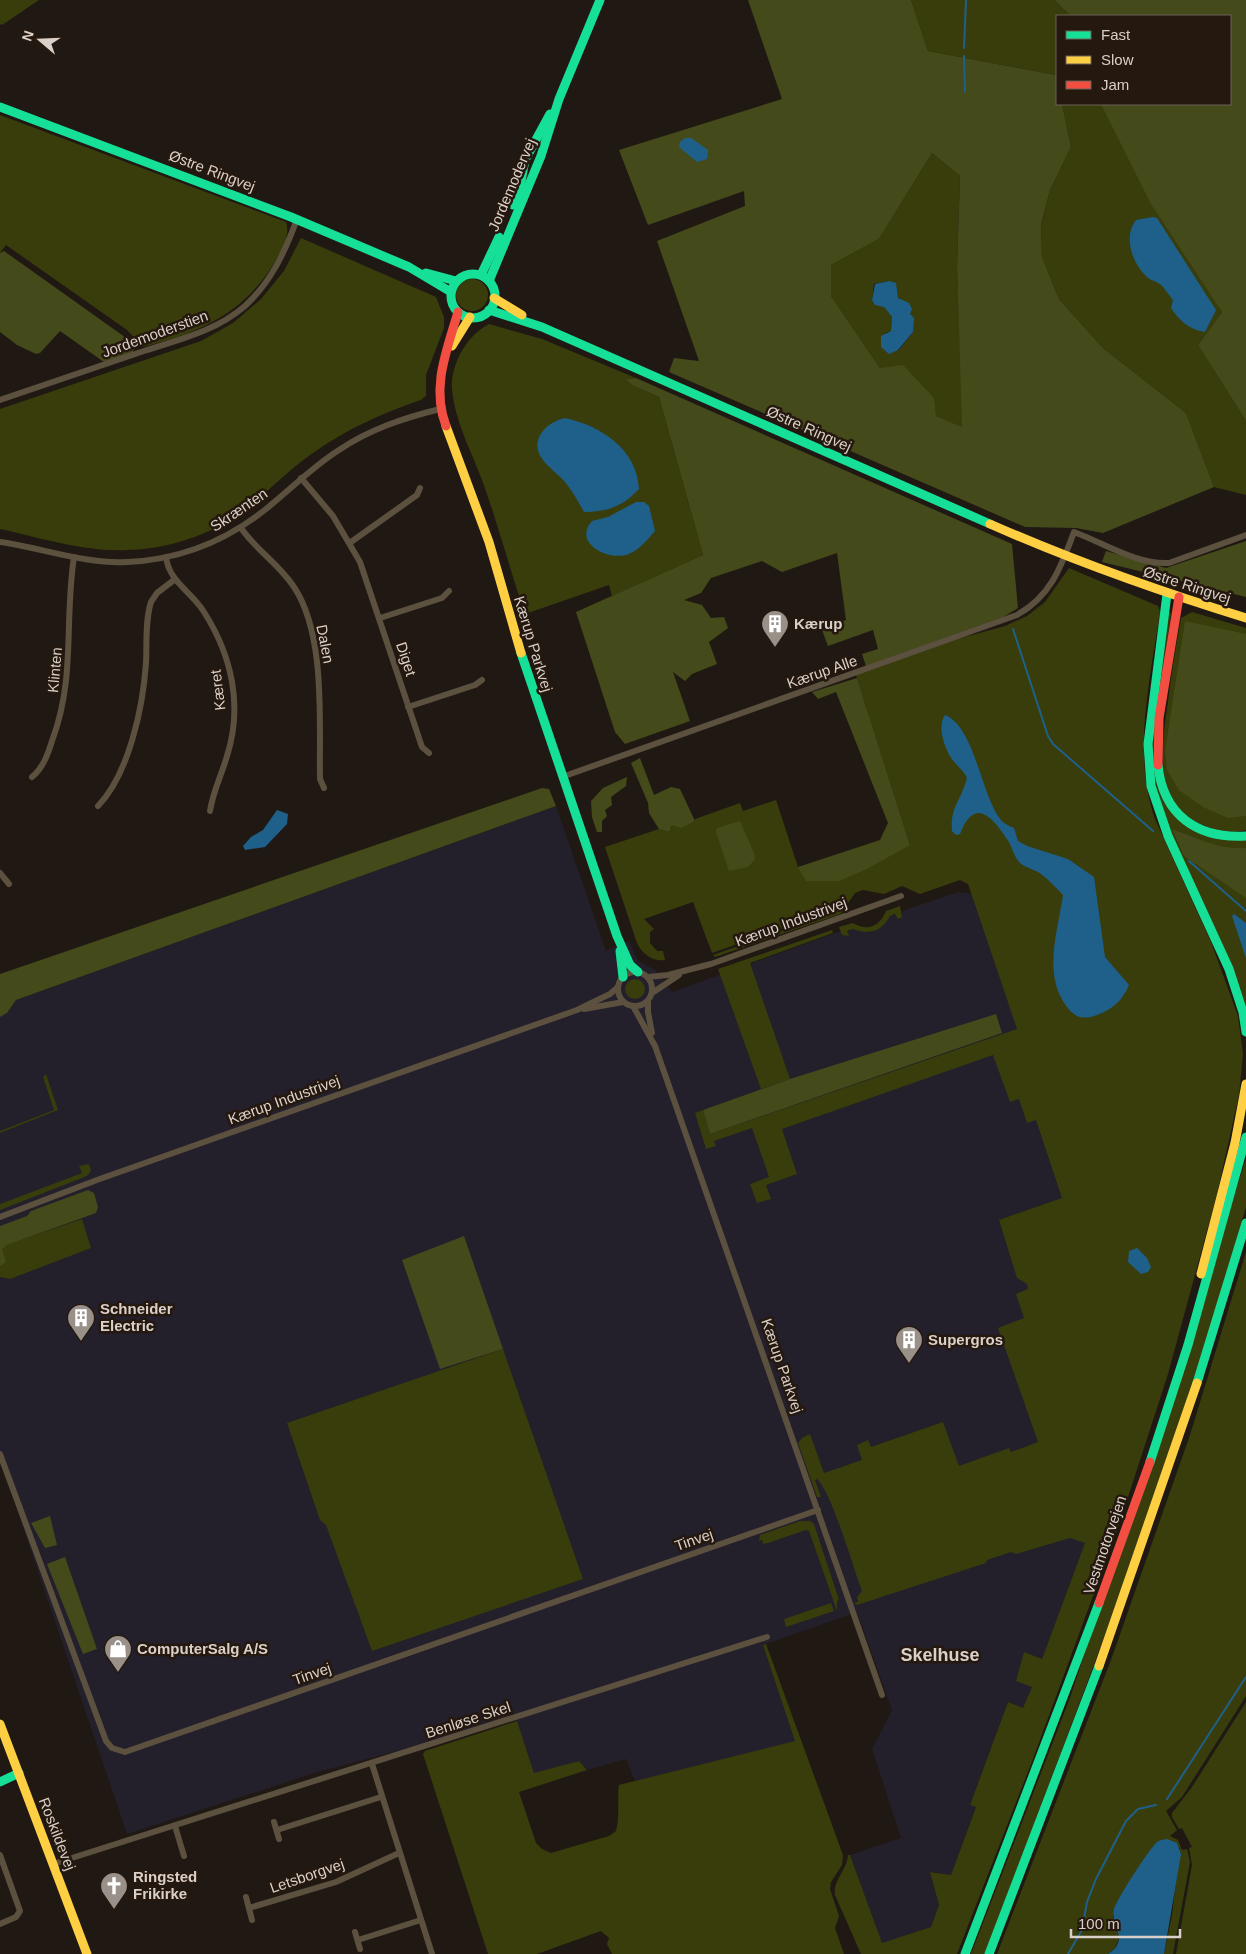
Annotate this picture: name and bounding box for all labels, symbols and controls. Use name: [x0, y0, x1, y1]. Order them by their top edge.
north arrow: [15, 15, 65, 65]
legend: [1056, 15, 1231, 105]
text: Fast: [1101, 26, 1131, 43]
text: N: [18, 28, 37, 43]
text: Slow: [1101, 51, 1134, 68]
text: Jam: [1101, 76, 1129, 93]
street label: Jordemodervej: [484, 136, 539, 234]
street label: Østre Ringvej: [167, 146, 258, 195]
street label: Jordemoderstien: [99, 306, 210, 361]
street label: Østre Ringvej: [764, 402, 854, 455]
street label: Skrænten: [207, 484, 270, 535]
street label: Østre Ringvej: [1141, 562, 1233, 607]
street label: Kærup Parkvej: [511, 594, 556, 694]
building icon: Kærup: [760, 609, 790, 648]
place label: Kærup: [794, 615, 842, 632]
street label: Dalen: [313, 623, 338, 665]
street label: Diget: [393, 640, 420, 679]
street label: Klinten: [44, 646, 65, 694]
street label: Kærup Alle: [784, 652, 859, 692]
street label: Kæret: [206, 668, 228, 711]
street label: Kærup Industrivej: [733, 893, 849, 950]
street label: Kærup Industrivej: [226, 1071, 342, 1128]
place label: Schneider Electric: [100, 1300, 173, 1334]
building icon: Schneider Electric: [66, 1303, 96, 1342]
street label: Kærup Parkvej: [758, 1316, 807, 1416]
building icon: Supergros: [894, 1325, 924, 1364]
place label: Supergros: [928, 1331, 1003, 1348]
street label: Vestmotorvejen: [1080, 1493, 1129, 1596]
street label: Tinvej: [672, 1525, 715, 1554]
shop icon: ComputerSalg A/S: [103, 1634, 133, 1673]
place label: ComputerSalg A/S: [137, 1640, 268, 1657]
district label: Skelhuse: [900, 1645, 980, 1665]
street label: Tinvej: [290, 1659, 333, 1688]
street label: Benløse Skel: [423, 1698, 512, 1741]
street label: Roskildevej: [36, 1795, 79, 1873]
street label: Letsborgvej: [267, 1855, 346, 1896]
place label: Ringsted Frikirke: [133, 1868, 197, 1902]
church icon: Ringsted Frikirke: [99, 1871, 129, 1910]
scale bar: [1071, 1906, 1180, 1938]
text: 100 m: [1078, 1915, 1120, 1932]

